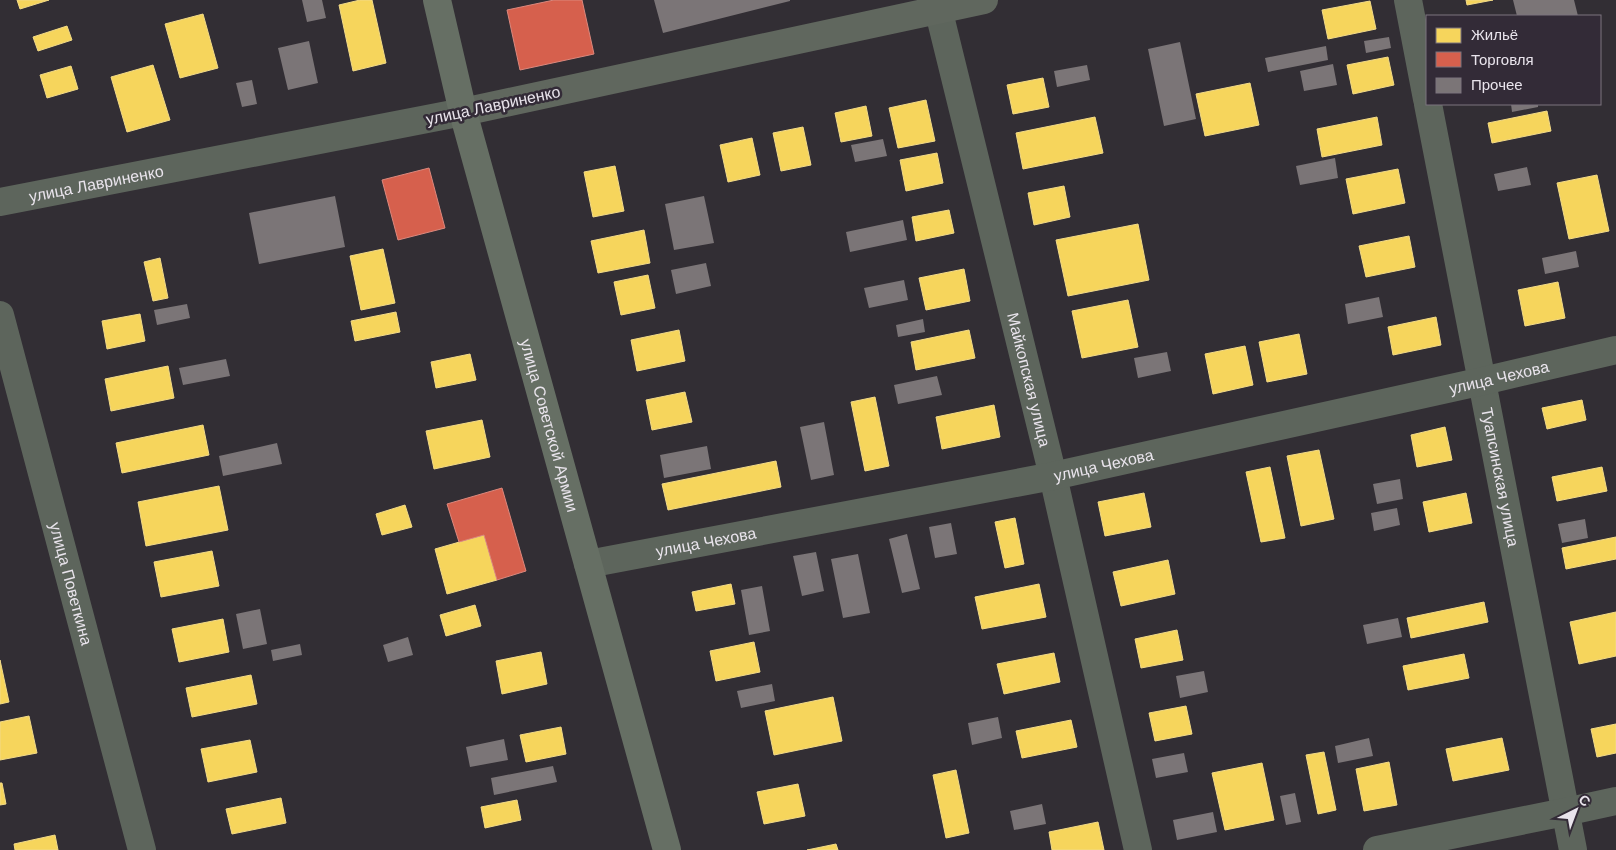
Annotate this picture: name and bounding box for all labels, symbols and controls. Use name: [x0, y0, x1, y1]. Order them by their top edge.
legend: [1426, 15, 1601, 105]
text: Жильё: [1471, 26, 1518, 43]
text: Торговля: [1471, 51, 1534, 68]
text: Прочее: [1471, 76, 1523, 93]
street label: улица Лавриненко: [424, 83, 562, 128]
street label: улица Лавриненко: [27, 162, 165, 205]
street label: Майкопская улица: [1004, 311, 1054, 449]
street label: улица Советской Армии: [517, 337, 581, 514]
street label: улица Чехова: [1448, 358, 1551, 397]
street label: Туапсинская улица: [1478, 406, 1522, 548]
street label: улица Чехова: [1052, 446, 1155, 485]
street label: улица Поветкина: [46, 520, 95, 647]
street label: улица Чехова: [654, 524, 758, 560]
north arrow: [1551, 785, 1601, 835]
text: С: [1576, 791, 1594, 810]

